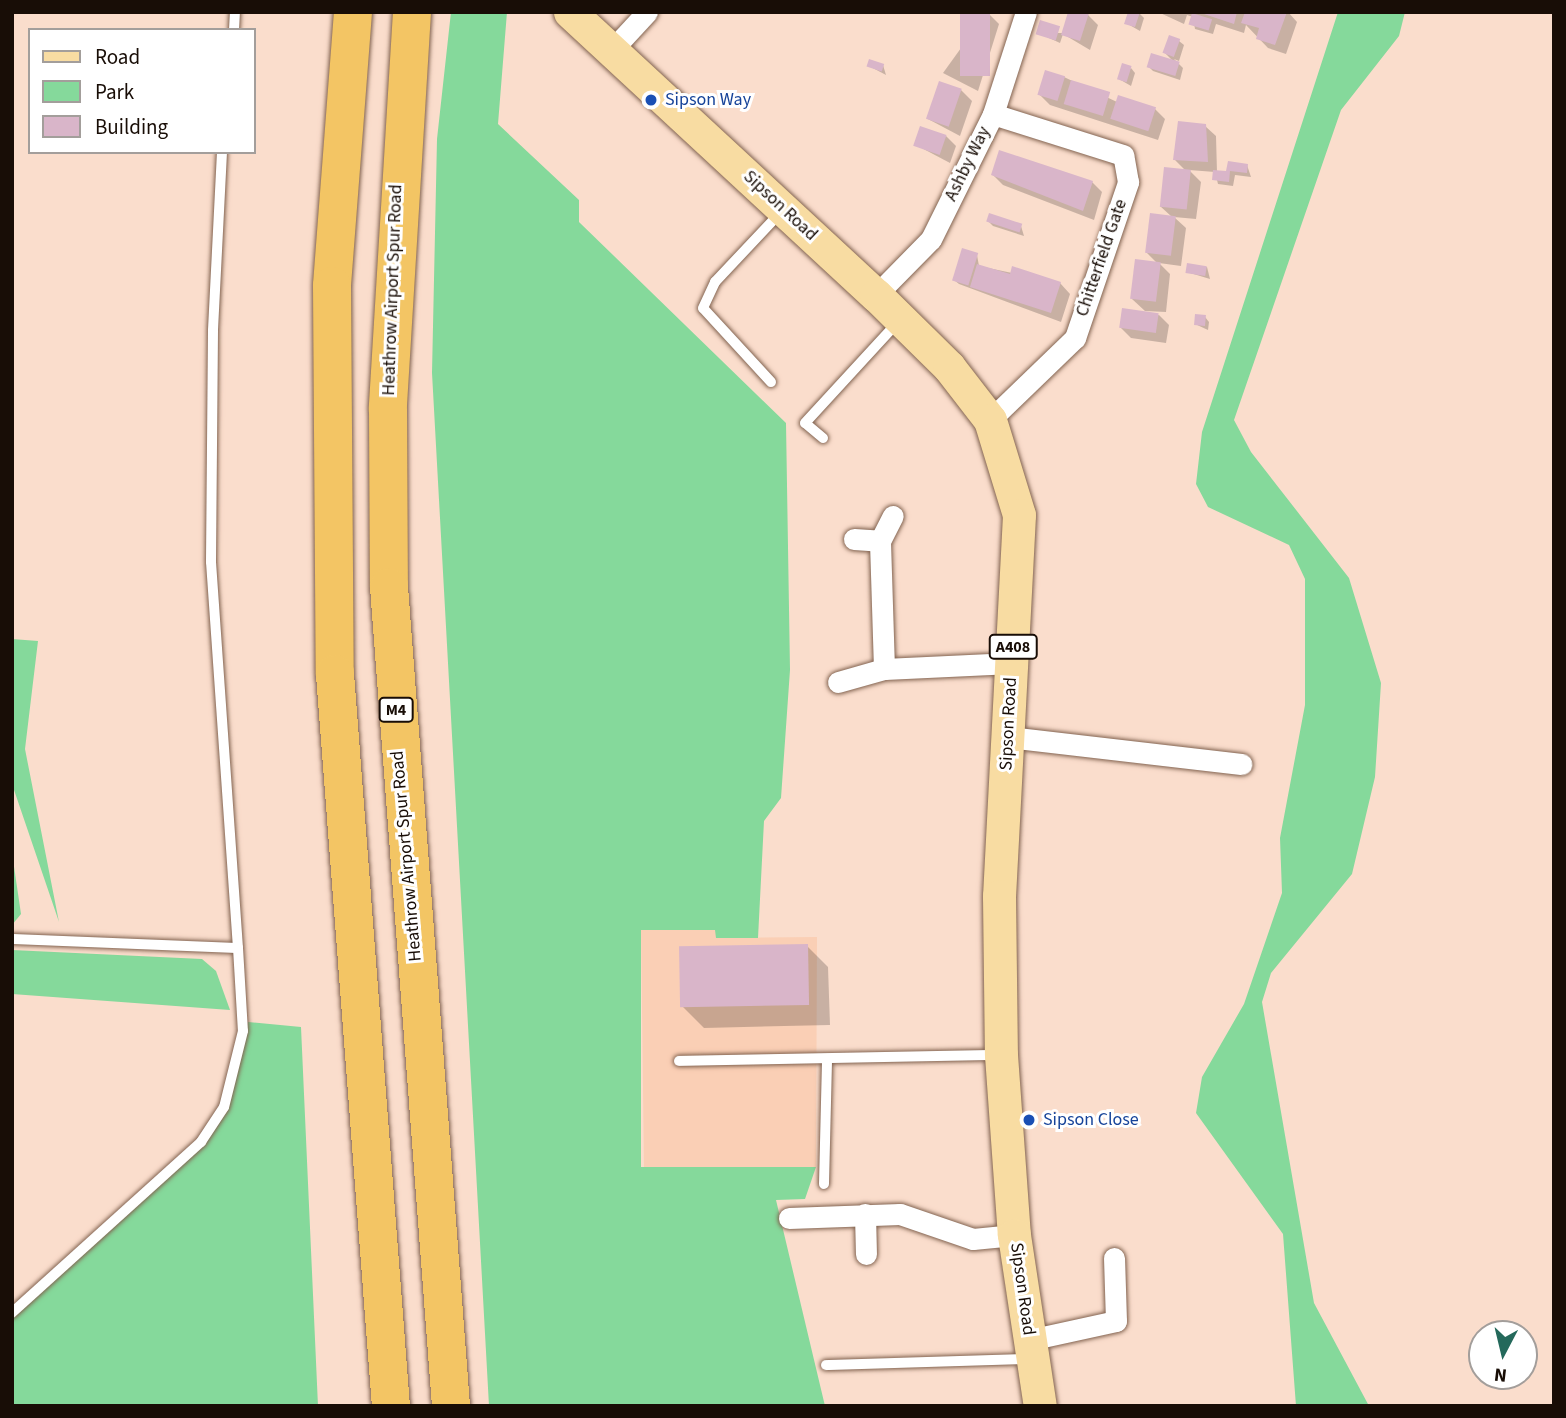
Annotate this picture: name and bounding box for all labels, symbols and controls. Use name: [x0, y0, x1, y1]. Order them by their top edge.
legend: [28, 28, 256, 154]
text: Road: [95, 42, 140, 72]
text: Park: [95, 77, 134, 107]
place label: Sipson Way: [665, 89, 751, 111]
marker: Sipson Way: [643, 92, 659, 108]
text: Building: [95, 112, 168, 142]
street label: Ashby Way: [941, 123, 995, 205]
street label: Sipson Road: [738, 166, 822, 246]
street label: Heathrow Airport Spur Road: [379, 184, 407, 396]
street label: Chitterfield Gate: [1072, 196, 1132, 320]
road number: A408: [988, 634, 1038, 660]
street label: Sipson Road: [996, 677, 1022, 771]
road number: M4: [378, 698, 414, 722]
street label: Heathrow Airport Spur Road: [387, 750, 427, 962]
place label: Sipson Close: [1043, 1109, 1139, 1131]
marker: Sipson Close: [1021, 1112, 1037, 1128]
street label: Sipson Road: [1005, 1241, 1039, 1337]
north arrow: [1468, 1320, 1538, 1390]
text: N: [1493, 1360, 1509, 1389]

